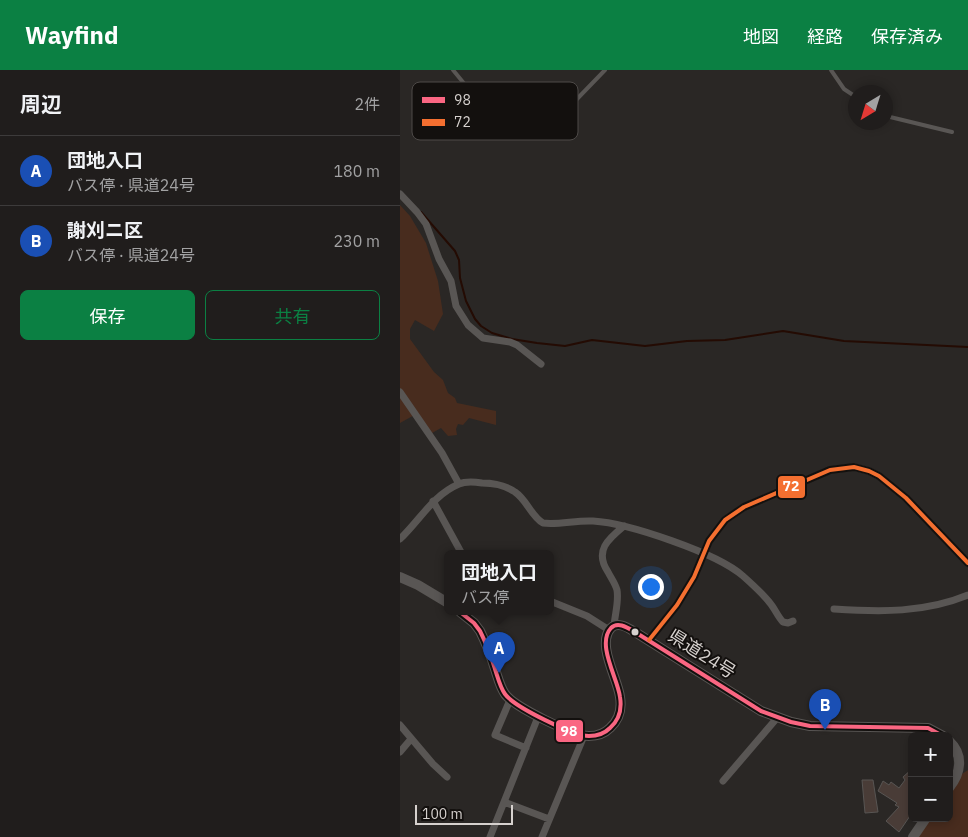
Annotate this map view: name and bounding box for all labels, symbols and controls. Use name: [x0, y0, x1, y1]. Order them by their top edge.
text: Wayfind: [25, 19, 118, 51]
text: 地図: [743, 25, 779, 48]
text: 経路: [807, 25, 843, 48]
text: 保存済み: [871, 25, 943, 48]
legend: [412, 82, 578, 140]
north arrow: [848, 85, 893, 130]
text: 周辺: [20, 90, 62, 118]
text: 98: [454, 91, 471, 109]
text: 2件: [354, 94, 380, 114]
text: 72: [454, 113, 471, 131]
text: 団地入口: [67, 148, 143, 172]
text: A: [31, 161, 41, 181]
text: 180 m: [333, 161, 380, 181]
text: バス停 · 県道24号: [67, 175, 195, 195]
text: 謝刈ニ区: [67, 218, 143, 242]
text: B: [31, 231, 41, 251]
text: 230 m: [333, 231, 380, 251]
text: バス停 · 県道24号: [67, 245, 195, 265]
button: 保存: [20, 290, 195, 340]
button: 共有: [205, 290, 380, 340]
line badge: 72: [777, 475, 806, 499]
text: 72: [783, 477, 799, 495]
popup: [444, 550, 554, 615]
text: 団地入口: [461, 560, 537, 584]
your location: [638, 574, 664, 600]
text: バス停: [461, 587, 509, 607]
street label: 県道24号: [664, 624, 740, 683]
unlabelled marker: [630, 627, 640, 637]
pin: A: [483, 632, 515, 673]
pin: B: [809, 689, 841, 730]
line badge: 98: [555, 719, 584, 743]
text: 98: [561, 722, 577, 740]
map controls: [908, 732, 953, 822]
button: +: [908, 732, 953, 777]
button: −: [908, 777, 953, 822]
scale bar: [415, 802, 512, 825]
text: 100 m: [422, 805, 463, 823]

